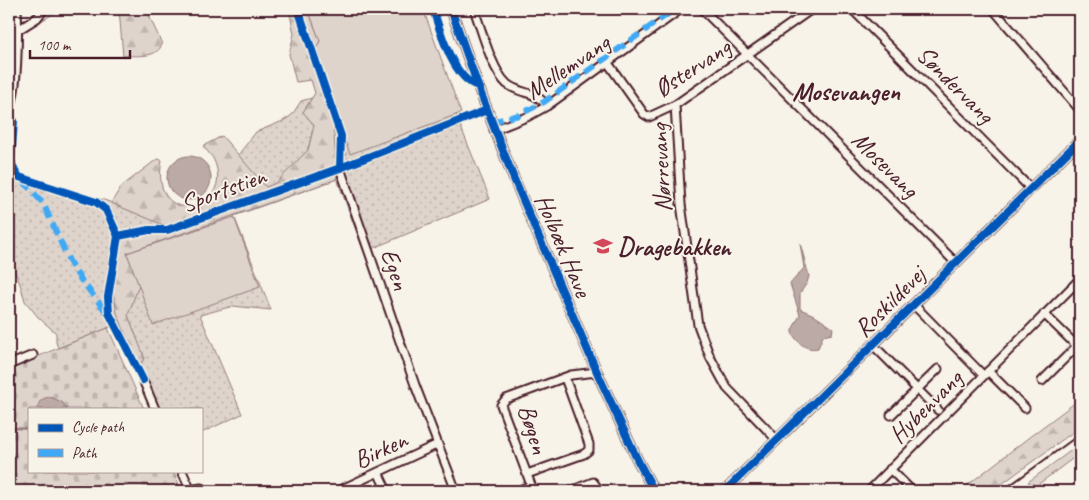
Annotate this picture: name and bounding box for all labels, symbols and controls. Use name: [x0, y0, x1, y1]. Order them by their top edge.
street label: Mellemvang: [519, 26, 618, 107]
scale bar: [30, 28, 130, 60]
street label: Østervang: [648, 30, 739, 104]
text: 100 m: [38, 36, 72, 55]
street label: Søndervang: [909, 39, 1003, 132]
district label: Mosevangen: [792, 75, 901, 108]
street label: Nørrevang: [643, 121, 679, 213]
street label: Mosevang: [845, 124, 926, 206]
street label: Sportstien: [176, 159, 272, 220]
street label: Holbæk Have: [527, 189, 600, 303]
place label: Dragebakken: [618, 231, 732, 263]
school or university icon: Dragebakken: [592, 235, 614, 257]
street label: Egen: [373, 245, 417, 295]
street label: Roskildevej: [847, 257, 934, 344]
street label: Hybenvang: [882, 362, 971, 450]
street label: Bøgen: [510, 401, 556, 459]
legend: [28, 408, 202, 472]
text: Cycle path: [72, 418, 124, 437]
street label: Birken: [349, 423, 414, 476]
text: Path: [72, 444, 98, 463]

